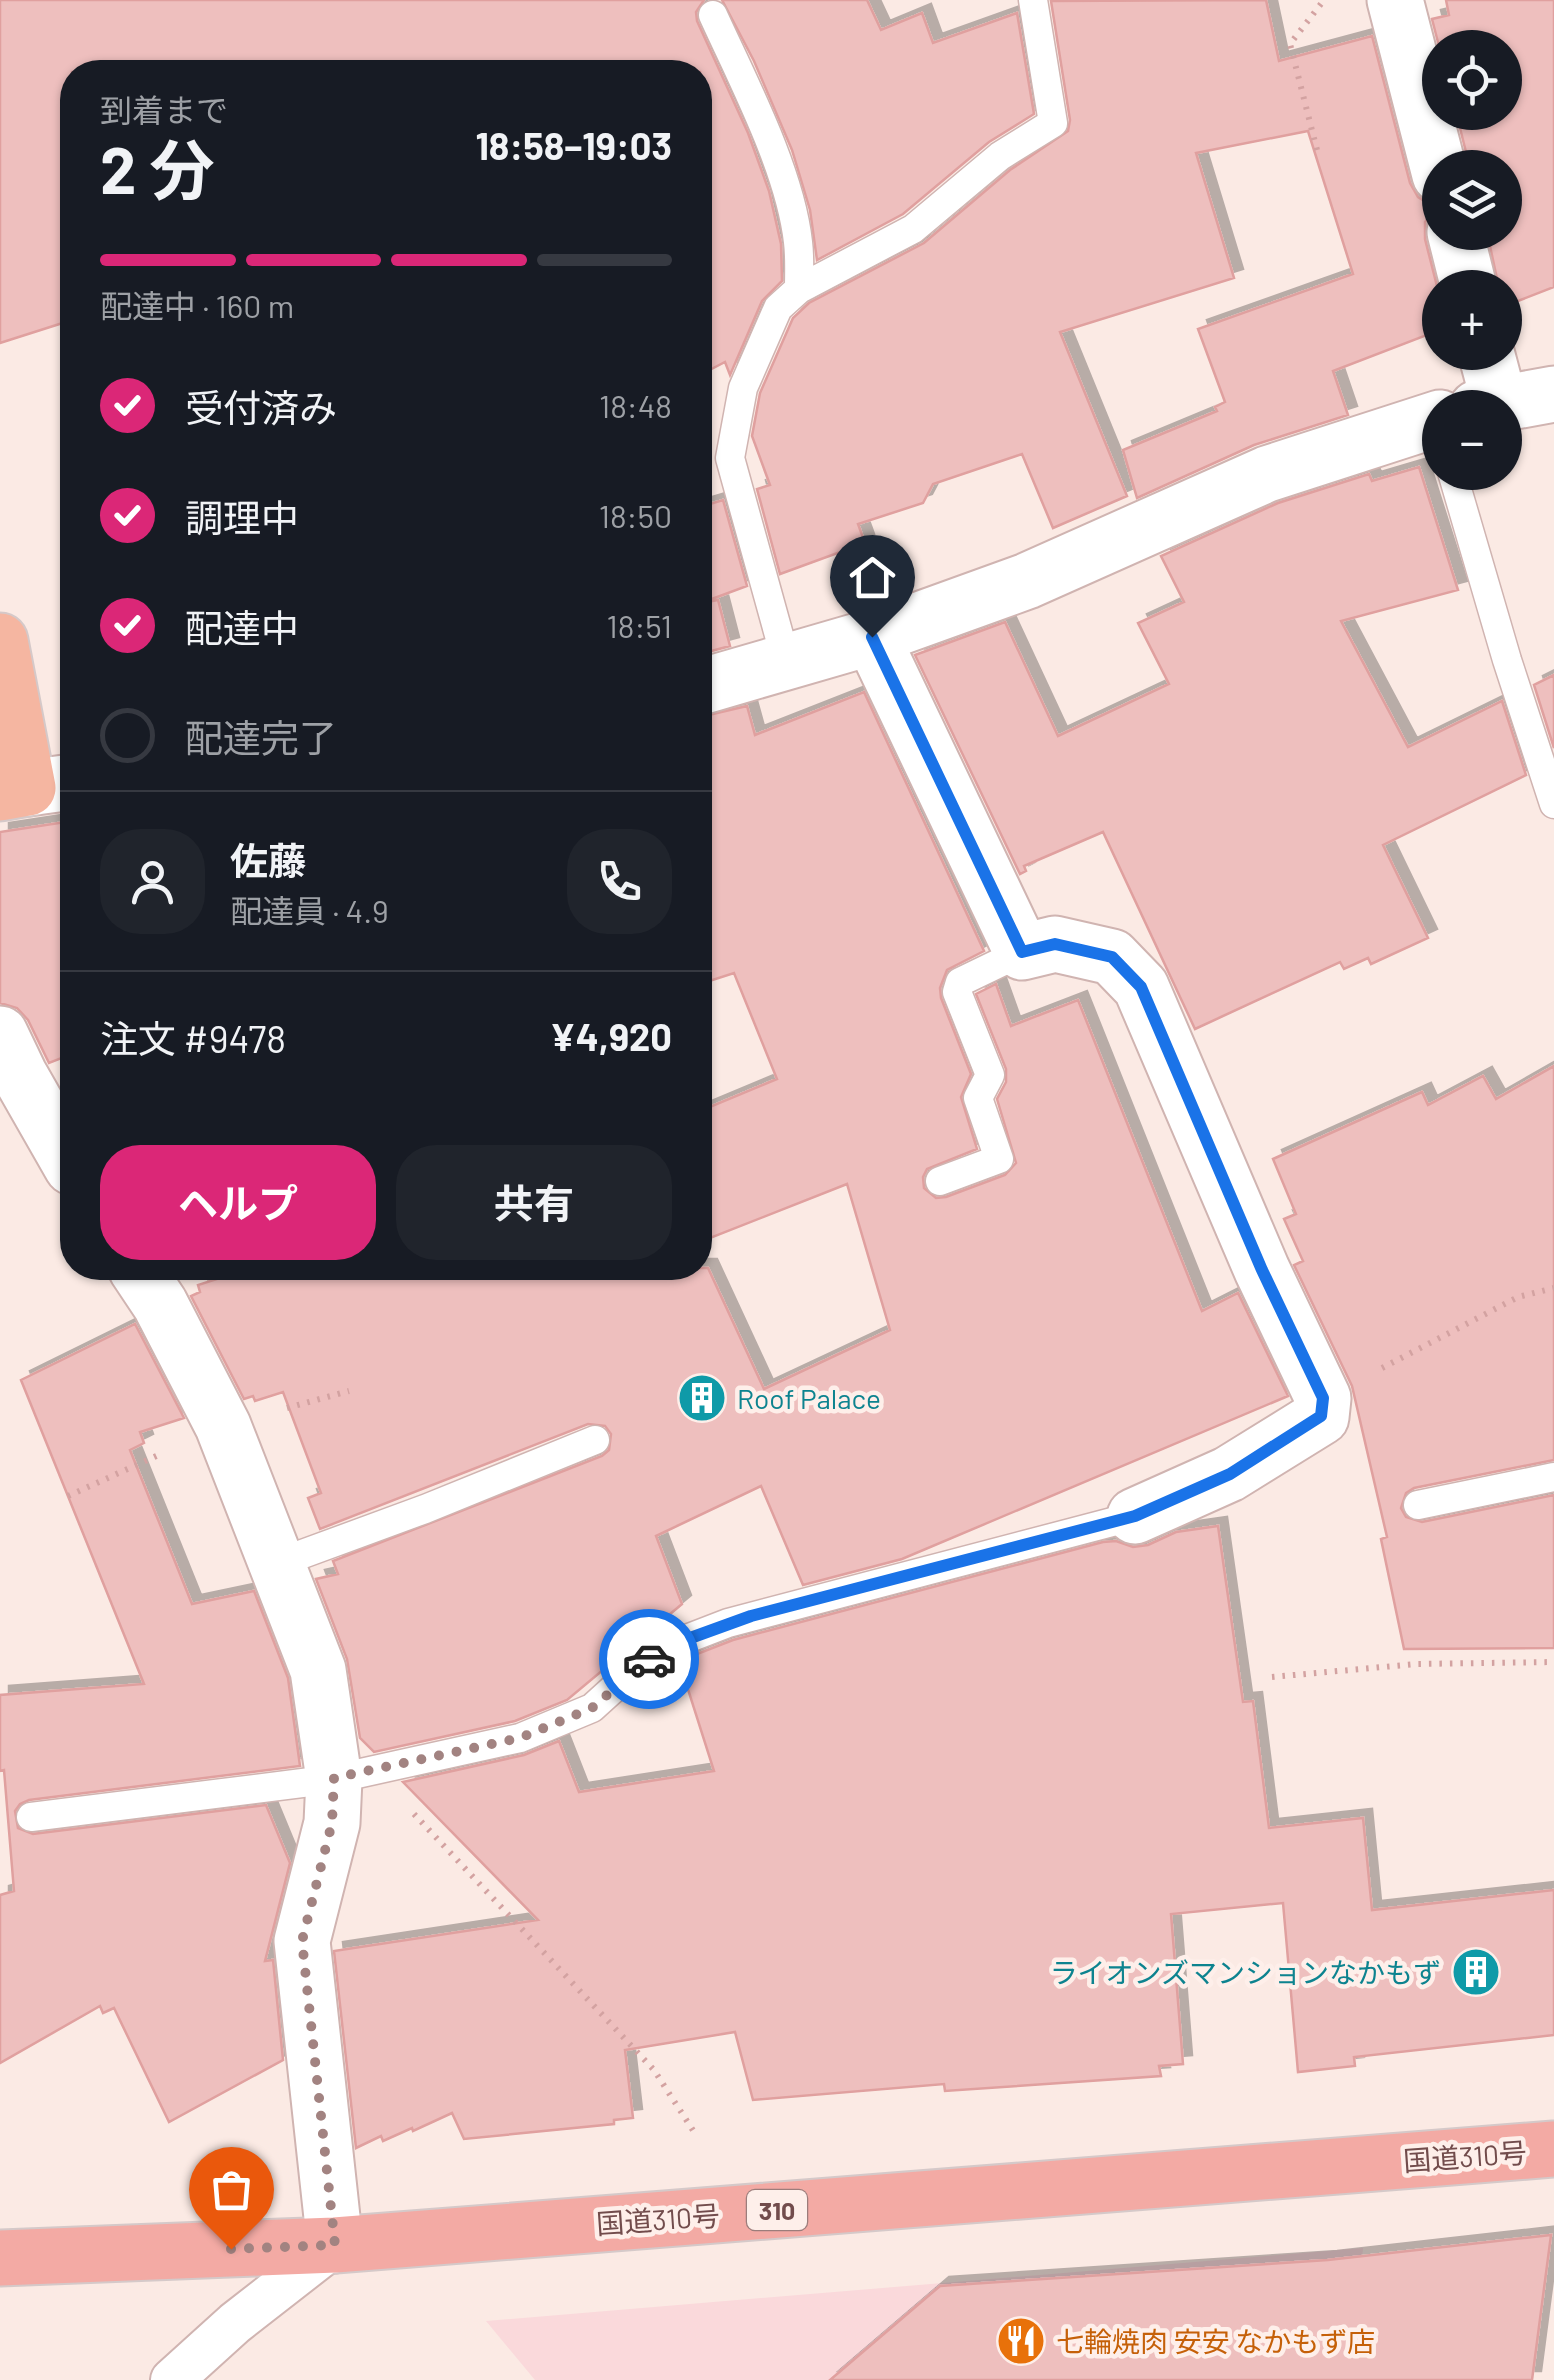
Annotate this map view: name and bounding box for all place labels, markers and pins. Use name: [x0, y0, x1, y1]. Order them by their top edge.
pin: [830, 535, 915, 638]
building icon: Roof Palace: [676, 1372, 728, 1424]
place label: Roof Palace: [737, 1381, 881, 1415]
building icon: ライオンズマンションなかもず: [1450, 1946, 1502, 1998]
place label: ライオンズマンションなかもず: [1050, 1955, 1441, 1989]
pin: [189, 2147, 274, 2250]
restaurant icon: 七輪焼肉 安安 なかもず店: [995, 2315, 1047, 2367]
place label: 七輪焼肉 安安 なかもず店: [1056, 2324, 1375, 2358]

